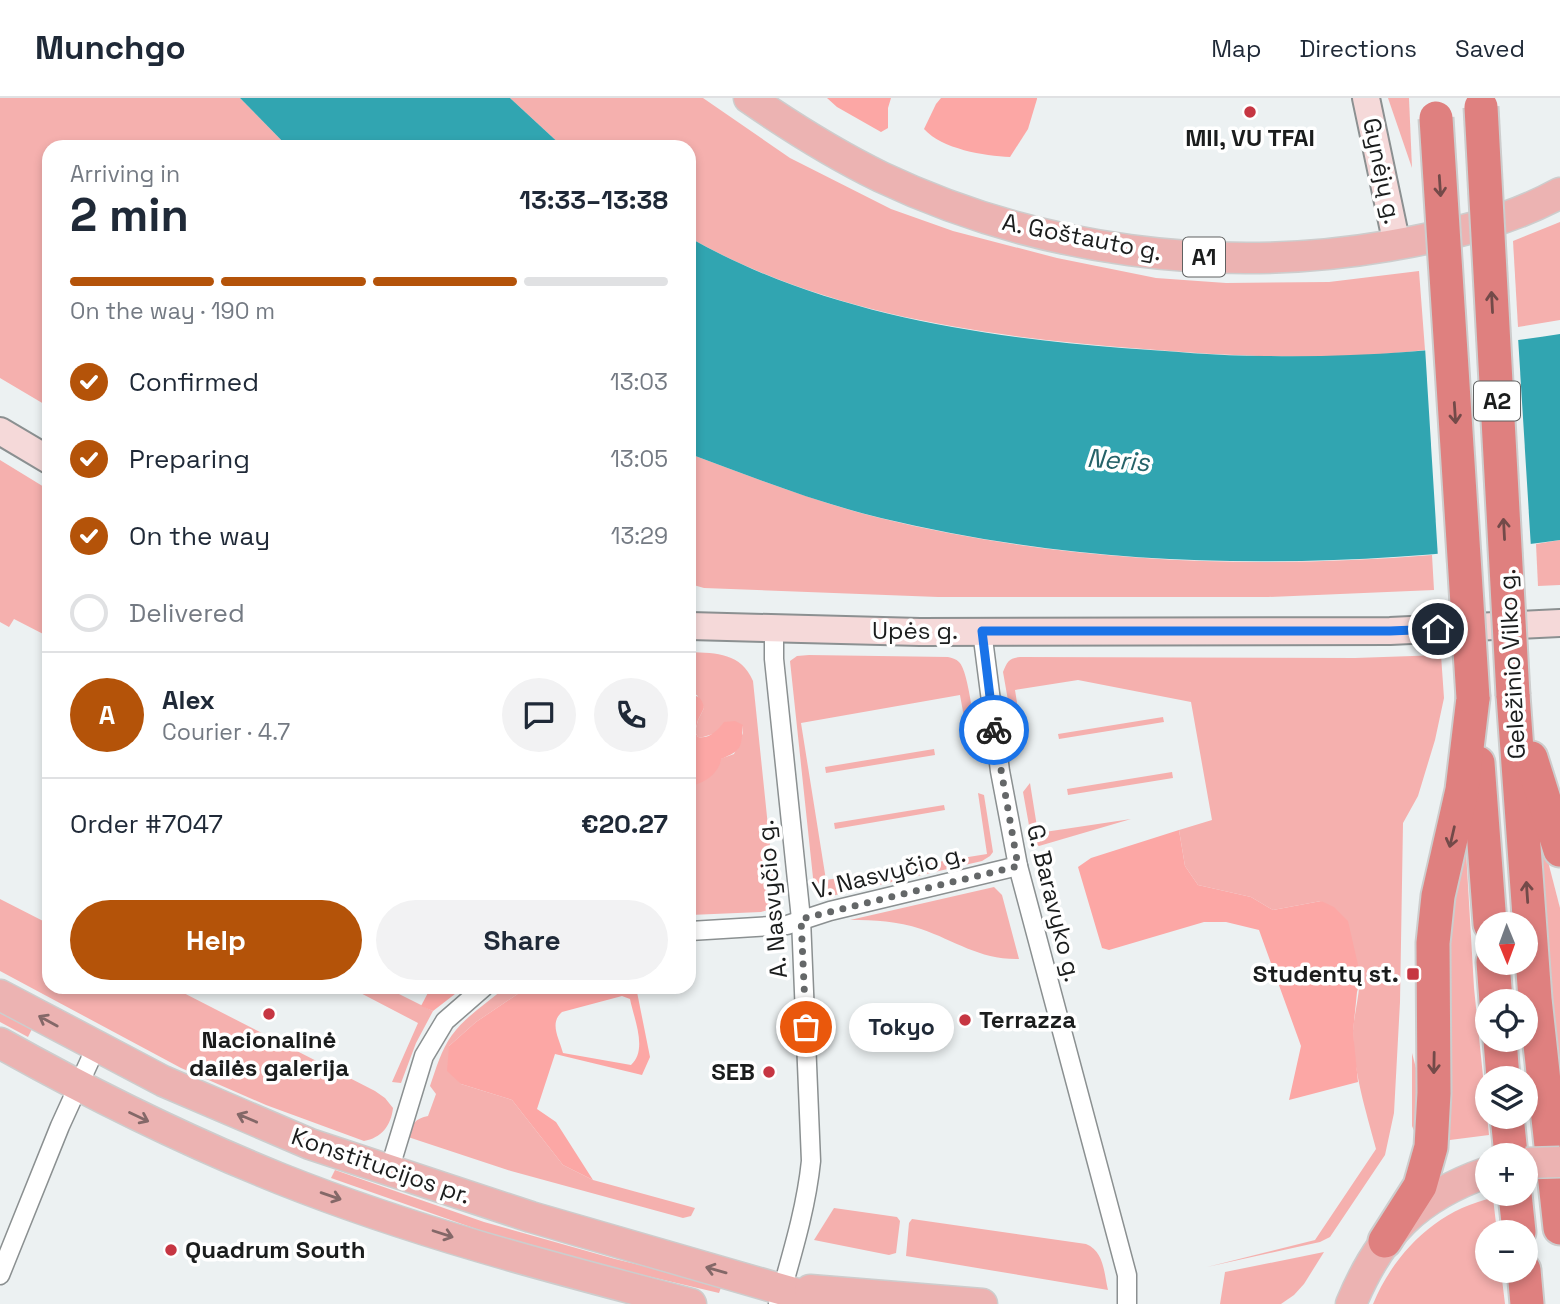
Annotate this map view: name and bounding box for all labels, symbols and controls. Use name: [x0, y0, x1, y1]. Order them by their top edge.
text: Munchgo: [35, 27, 186, 69]
text: Map: [1211, 33, 1261, 64]
text: Directions: [1299, 33, 1417, 64]
text: Saved: [1455, 33, 1525, 64]
marker: MII, VU TFAI: [1242, 104, 1258, 120]
street label: Gynėjų g.: [1356, 115, 1409, 227]
place label: MII, VU TFAI: [1185, 122, 1315, 153]
text: Arriving in: [70, 159, 180, 189]
one-way arrow: [1434, 174, 1447, 196]
text: 13:33–13:38: [519, 183, 668, 217]
text: 2 min: [70, 186, 189, 244]
street label: A. Goštauto g.: [1000, 206, 1165, 267]
road number: A1: [1183, 238, 1225, 276]
one-way arrow: [1485, 290, 1498, 313]
text: On the way · 190 m: [70, 296, 275, 326]
icon: check: [70, 363, 108, 401]
text: Confirmed: [129, 365, 259, 399]
text: 13:03: [610, 367, 668, 397]
road number: A2: [1474, 382, 1520, 420]
one-way arrow: [1449, 401, 1462, 423]
icon: check: [70, 440, 108, 478]
water label: Neris: [1086, 441, 1152, 479]
text: Preparing: [129, 442, 250, 476]
text: 13:05: [610, 444, 668, 474]
icon: check: [70, 517, 108, 555]
one-way arrow: [1497, 518, 1510, 541]
text: On the way: [129, 519, 270, 553]
text: 13:29: [611, 521, 668, 551]
street label: Geležinio Vilko g.: [1491, 568, 1532, 760]
text: Delivered: [129, 596, 245, 630]
pin: [1408, 599, 1468, 659]
icon: home: [1419, 610, 1457, 648]
street label: Upės g.: [872, 615, 958, 646]
button: chat: [502, 678, 576, 752]
button: phone: [594, 678, 668, 752]
text: Alex: [162, 683, 215, 717]
courier: [959, 695, 1029, 765]
text: A: [99, 698, 115, 732]
icon: bike: [975, 711, 1013, 749]
text: Courier · 4.7: [162, 717, 290, 747]
text: Order #7047: [70, 807, 223, 841]
text: €20.27: [581, 807, 668, 841]
street label: A. Nasvyčio g.: [749, 819, 794, 979]
street label: G. Baravyko g.: [1020, 821, 1089, 985]
one-way arrow: [1444, 826, 1457, 848]
street label: V. Nasvyčio g.: [809, 838, 969, 906]
one-way arrow: [1520, 882, 1533, 904]
button: Help: [70, 900, 362, 980]
button: Share: [376, 900, 668, 980]
north arrow: [1475, 912, 1538, 975]
map controls: [1475, 912, 1538, 1283]
place label: Studentų st.: [1253, 958, 1399, 989]
marker: Studentų st.: [1405, 966, 1421, 982]
button: locate: [1475, 989, 1538, 1052]
pin: [776, 997, 836, 1057]
callout: Tokyo: [848, 1002, 953, 1052]
place label: Terrazza: [979, 1004, 1076, 1035]
marker: Nacionalinė dailės galerija: [261, 1006, 277, 1022]
icon: bag: [787, 1008, 825, 1046]
text: Tokyo: [868, 1012, 935, 1042]
marker: Terrazza: [957, 1012, 973, 1028]
one-way arrow: [38, 1014, 59, 1027]
place label: Nacionalinė dailės galerija: [189, 1024, 349, 1083]
one-way arrow: [1427, 1051, 1441, 1074]
place label: SEB: [711, 1056, 755, 1087]
marker: SEB: [761, 1064, 777, 1080]
button: layers: [1475, 1066, 1538, 1129]
one-way arrow: [128, 1111, 149, 1124]
one-way arrow: [237, 1111, 258, 1124]
street label: Konstitucijos pr.: [287, 1120, 475, 1211]
button: +: [1475, 1143, 1538, 1206]
one-way arrow: [319, 1191, 341, 1203]
button: −: [1475, 1220, 1538, 1283]
one-way arrow: [432, 1228, 454, 1241]
place label: Quadrum South: [185, 1234, 366, 1265]
marker: Quadrum South: [163, 1242, 179, 1258]
one-way arrow: [706, 1263, 728, 1276]

